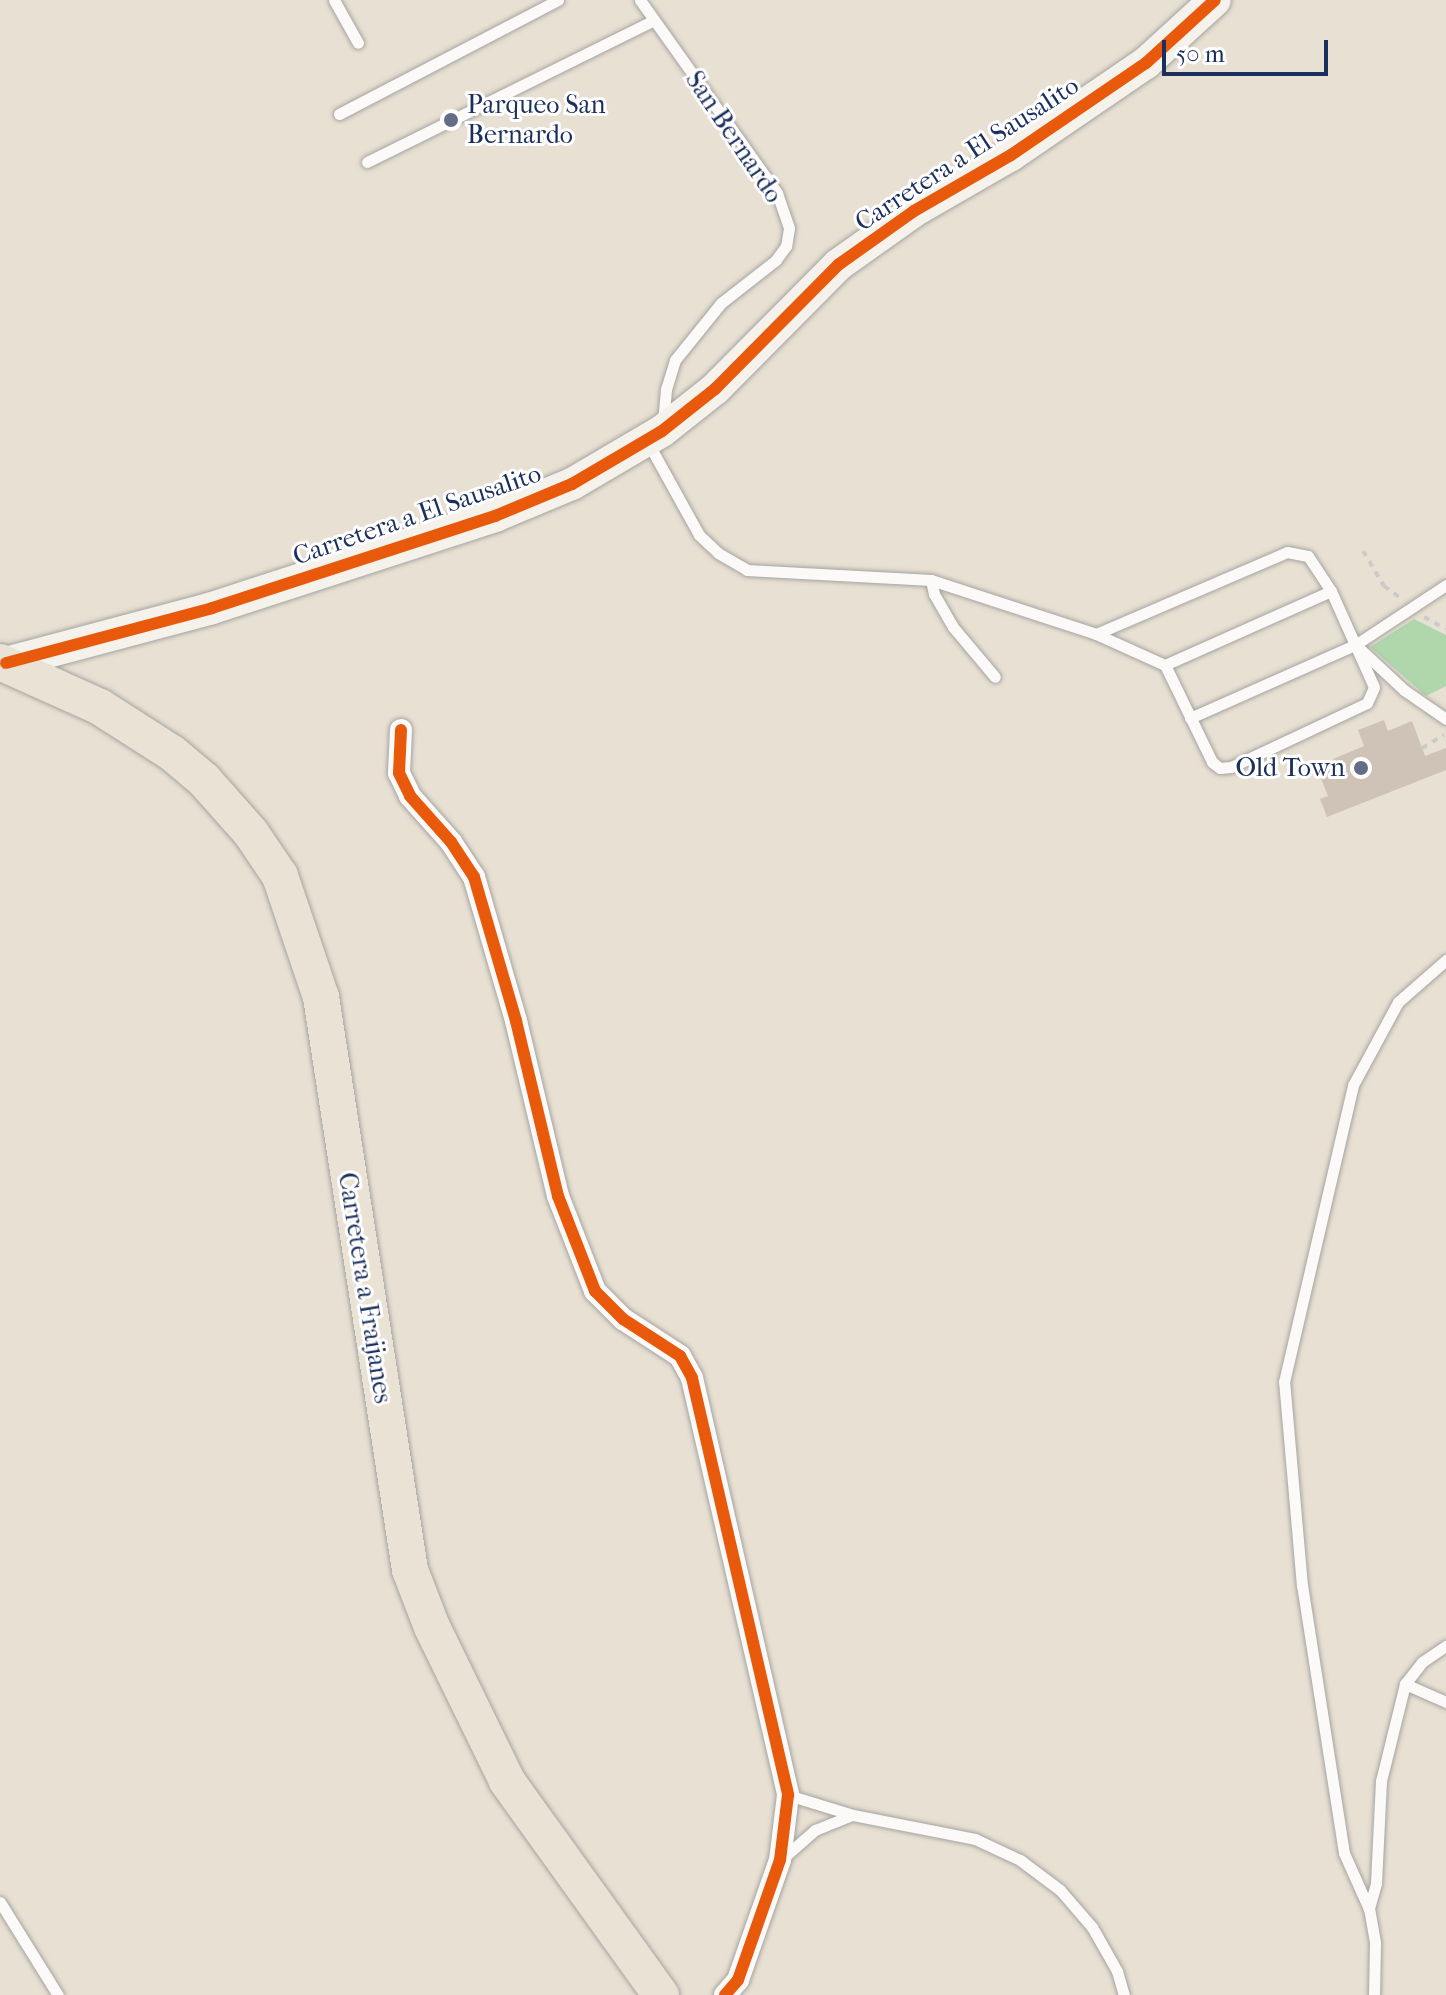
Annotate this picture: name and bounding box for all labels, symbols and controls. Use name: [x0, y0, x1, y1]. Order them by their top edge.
scale bar: [1166, 24, 1332, 74]
text: 50 m: [1176, 40, 1225, 68]
street label: San Bernardo: [679, 65, 789, 209]
street label: Carretera a El Sausalito: [849, 70, 1085, 238]
place label: Parqueo San Bernardo: [467, 89, 606, 150]
marker: Parqueo San Bernardo: [442, 111, 460, 129]
street label: Carretera a El Sausalito: [289, 458, 545, 572]
place label: Old Town: [1235, 752, 1345, 784]
marker: Old Town: [1352, 759, 1370, 777]
street label: Carretera a Fraijanes: [331, 1170, 399, 1406]

